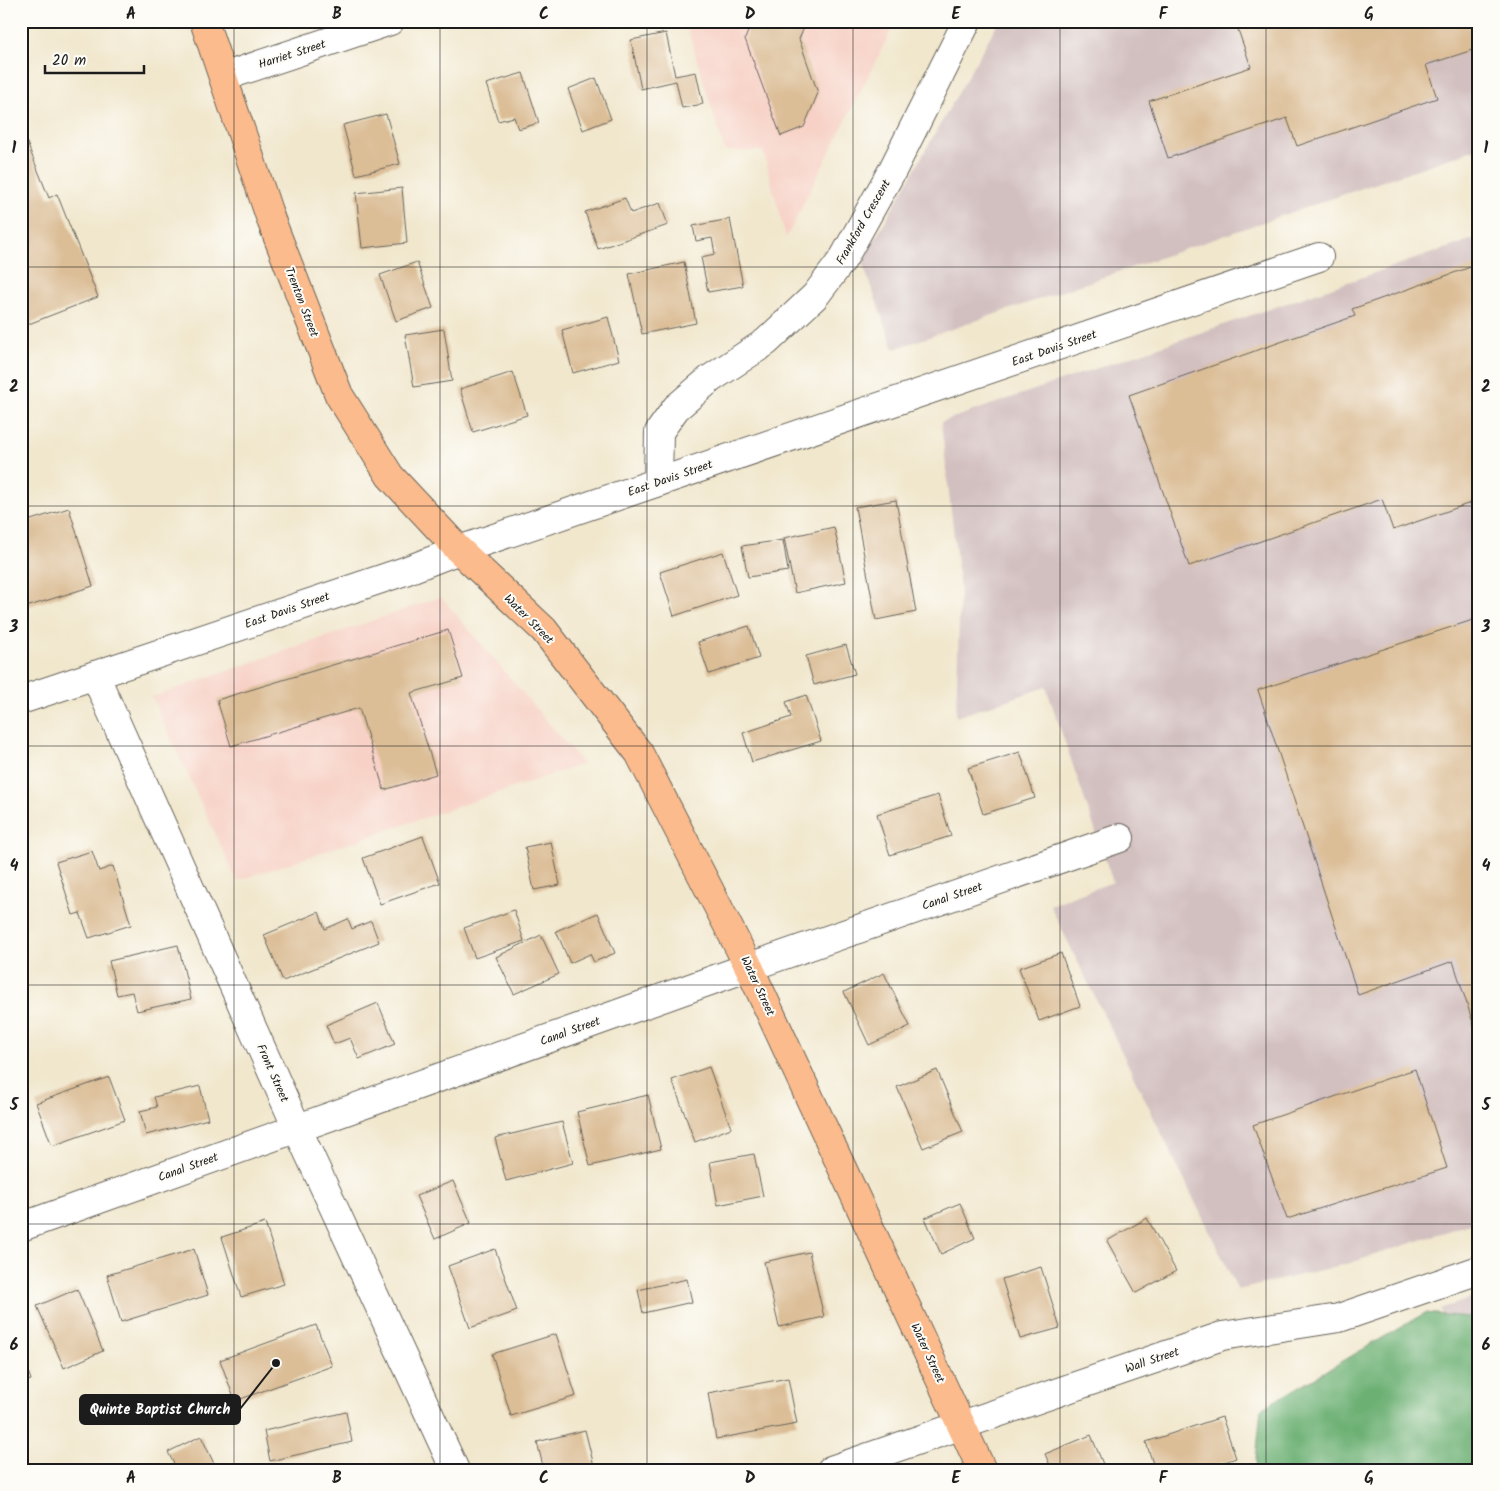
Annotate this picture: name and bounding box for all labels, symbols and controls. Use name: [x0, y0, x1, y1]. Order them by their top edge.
text: A: [126, 2, 136, 27]
text: B: [332, 2, 342, 27]
text: C: [539, 2, 549, 27]
text: D: [745, 2, 756, 27]
text: E: [952, 2, 962, 27]
text: F: [1159, 2, 1169, 27]
text: G: [1364, 2, 1374, 27]
street label: Harriet Street: [256, 35, 329, 74]
scale bar: [45, 42, 144, 74]
text: 20 m: [52, 49, 86, 73]
text: 1: [12, 136, 17, 161]
text: 1: [1484, 136, 1489, 161]
street label: Frankford Crescent: [831, 176, 896, 269]
street label: Trenton Street: [279, 264, 324, 340]
street label: East Davis Street: [1009, 325, 1100, 372]
text: 2: [9, 375, 19, 400]
text: 2: [1481, 375, 1491, 400]
street label: East Davis Street: [625, 455, 716, 502]
street label: East Davis Street: [242, 587, 333, 634]
street label: Water Street: [499, 590, 558, 649]
text: 3: [9, 615, 19, 640]
text: 3: [1481, 615, 1491, 640]
text: 4: [10, 854, 19, 879]
text: 4: [1482, 854, 1491, 879]
street label: Canal Street: [919, 877, 985, 916]
street label: Water Street: [735, 953, 780, 1020]
street label: Canal Street: [537, 1012, 603, 1051]
street label: Front Street: [251, 1041, 294, 1106]
text: 5: [9, 1093, 20, 1118]
text: 5: [1481, 1093, 1492, 1118]
street label: Canal Street: [155, 1148, 221, 1187]
street label: Water Street: [905, 1320, 950, 1387]
text: 6: [10, 1333, 19, 1358]
text: 6: [1482, 1333, 1491, 1358]
street label: Wall Street: [1123, 1342, 1182, 1379]
callout: Quinte Baptist Church: [80, 1395, 240, 1424]
text: Quinte Baptist Church: [90, 1399, 230, 1421]
text: A: [126, 1466, 136, 1491]
text: B: [332, 1466, 342, 1491]
text: C: [539, 1466, 549, 1491]
text: D: [745, 1466, 756, 1491]
text: E: [952, 1466, 962, 1491]
text: F: [1159, 1466, 1169, 1491]
text: G: [1364, 1466, 1374, 1491]

